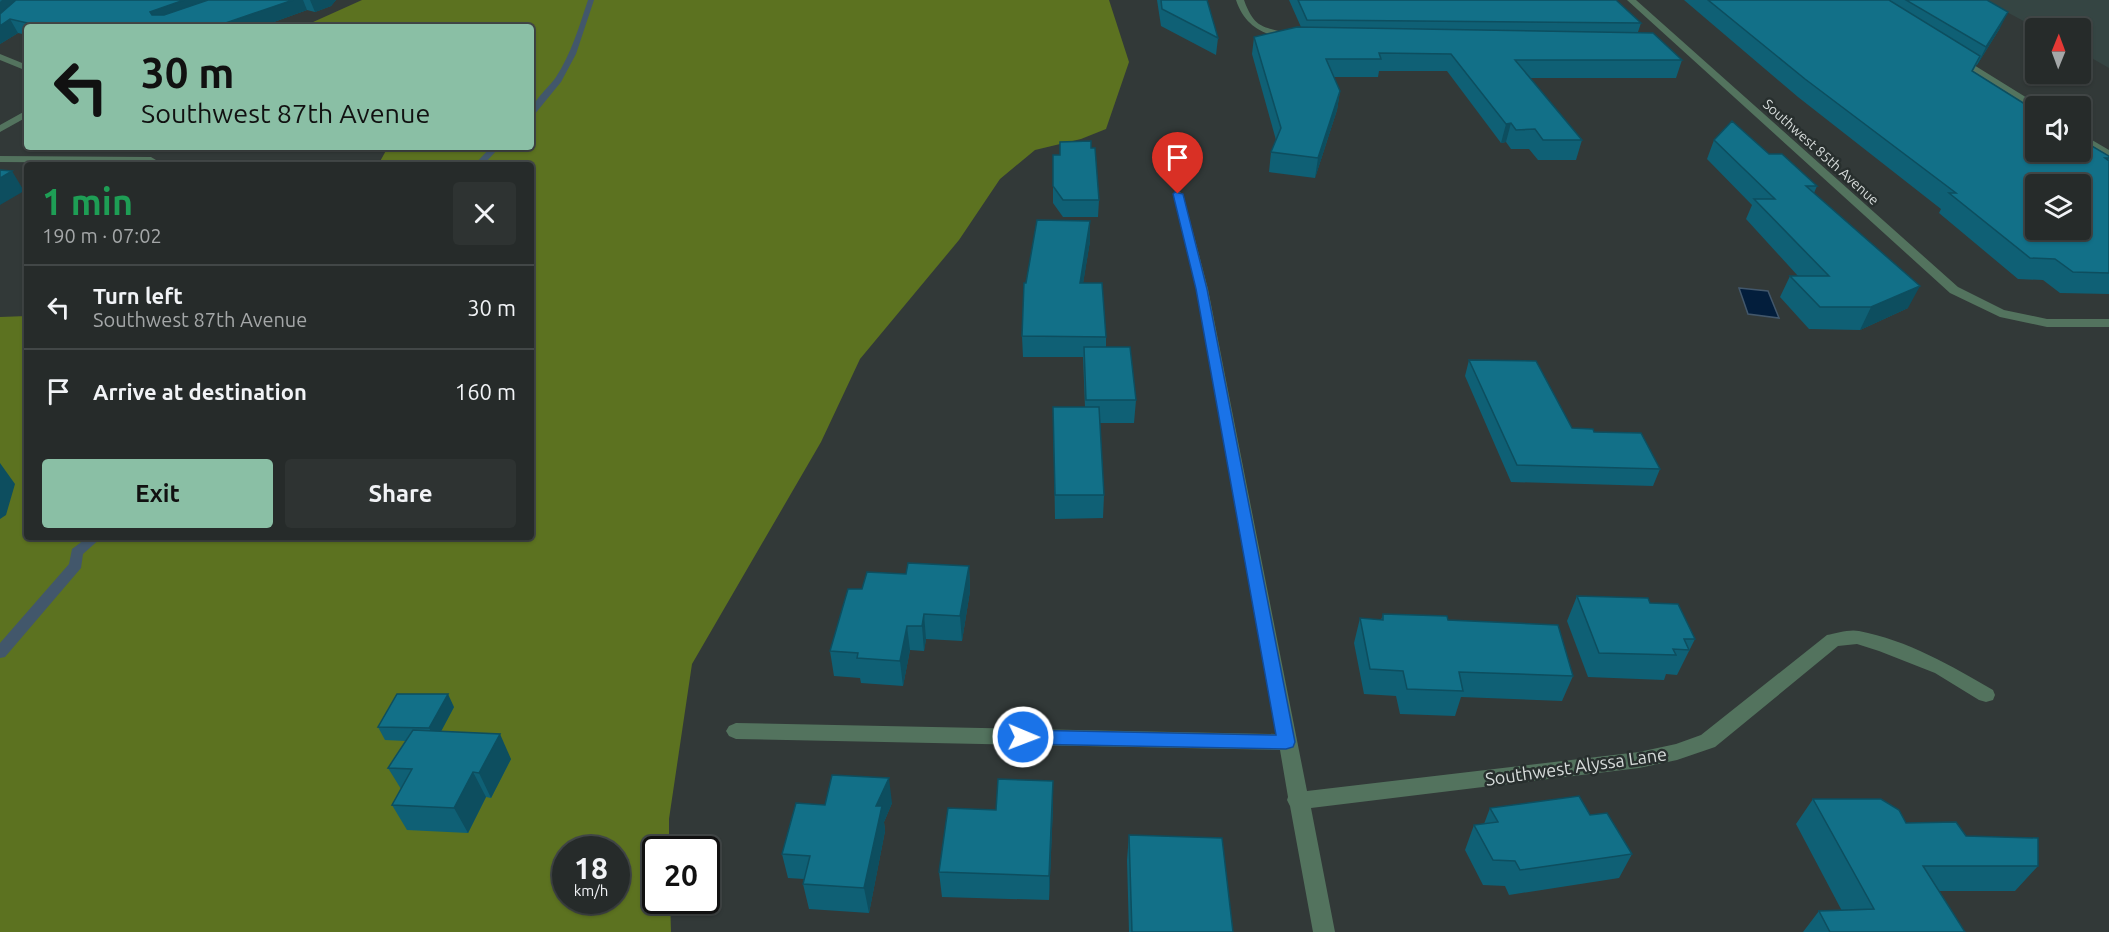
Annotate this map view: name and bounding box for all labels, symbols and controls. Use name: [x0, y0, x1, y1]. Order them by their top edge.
north arrow: [2025, 18, 2091, 84]
map controls: [2025, 18, 2091, 240]
icon: left: [42, 48, 120, 126]
text: 30 m: [141, 49, 235, 96]
street label: Southwest 85th Avenue: [1760, 96, 1882, 208]
button: sound: [2025, 96, 2091, 162]
text: Southwest 87th Avenue: [141, 98, 430, 128]
pin: [1152, 132, 1203, 194]
icon: arrive: [1161, 141, 1194, 174]
button: layers: [2025, 174, 2091, 240]
text: 1 min: [42, 181, 133, 222]
button: close: [453, 182, 516, 245]
text: 190 m · 07:02: [42, 224, 162, 247]
text: Turn left: [93, 283, 183, 308]
icon: left: [42, 291, 75, 324]
text: 30 m: [467, 295, 516, 320]
text: Southwest 87th Avenue: [93, 308, 307, 331]
icon: arrive: [42, 375, 75, 408]
text: Arrive at destination: [93, 379, 307, 404]
text: 160 m: [455, 379, 516, 404]
button: Exit: [42, 459, 273, 528]
button: Share: [285, 459, 516, 528]
position arrow: [991, 705, 1055, 769]
street label: Southwest Alyssa Lane: [1484, 743, 1668, 789]
speed limit sign: 20: [642, 836, 720, 914]
text: 18: [574, 851, 608, 885]
text: km/h: [574, 882, 608, 899]

